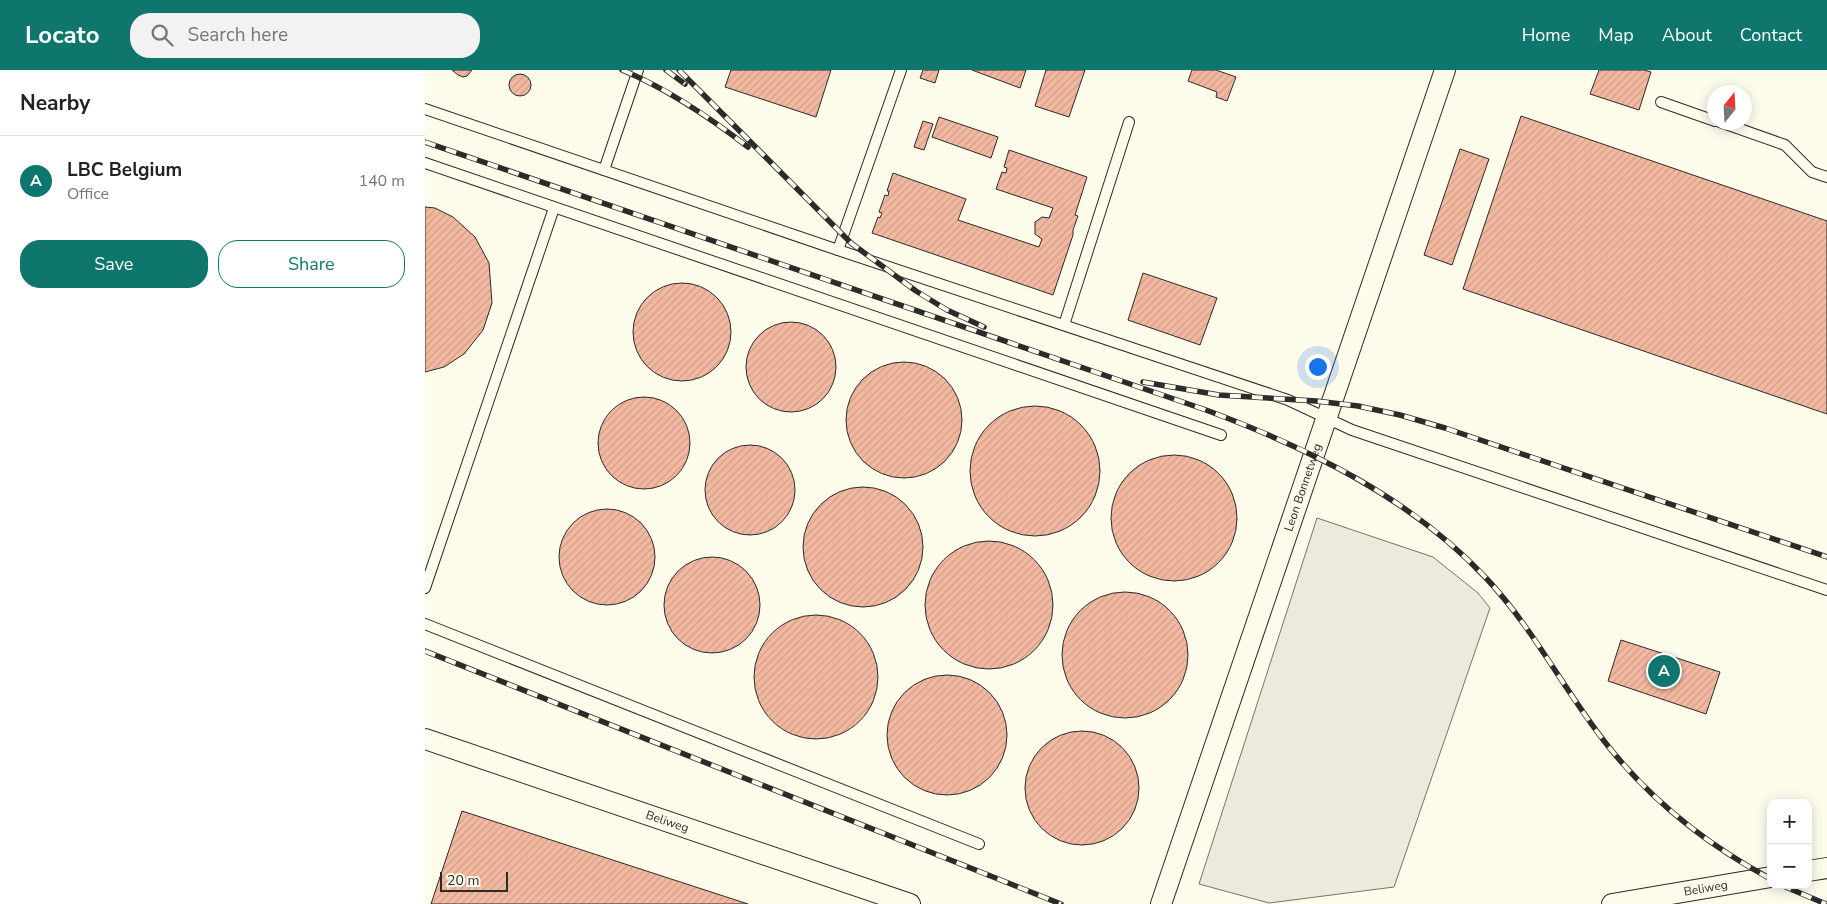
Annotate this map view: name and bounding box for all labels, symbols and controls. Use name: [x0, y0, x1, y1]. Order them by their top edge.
search box: [130, 13, 480, 58]
text: Locato: [25, 19, 100, 51]
icon: search: [148, 21, 176, 49]
text: Search here: [188, 22, 288, 48]
text: Home: [1522, 23, 1570, 47]
text: Map: [1598, 23, 1634, 47]
text: About: [1662, 23, 1712, 47]
text: Contact: [1740, 23, 1802, 47]
north arrow: [1707, 85, 1752, 130]
text: Nearby: [20, 89, 90, 117]
text: LBC Belgium: [67, 157, 182, 183]
text: A: [30, 170, 42, 192]
text: 140 m: [358, 170, 405, 192]
text: Office: [67, 183, 109, 205]
button: Save: [20, 240, 208, 288]
button: Share: [218, 240, 405, 288]
your location: [1305, 354, 1331, 380]
street label: Leon Bonnetweg: [1280, 441, 1325, 534]
pin: A: [1648, 652, 1680, 690]
map controls: [1767, 799, 1812, 889]
button: +: [1767, 799, 1812, 844]
street label: Beliweg: [644, 807, 691, 836]
button: −: [1767, 844, 1812, 889]
scale bar: [440, 869, 507, 892]
text: 20 m: [447, 871, 479, 890]
street label: Beliweg: [1682, 876, 1729, 900]

